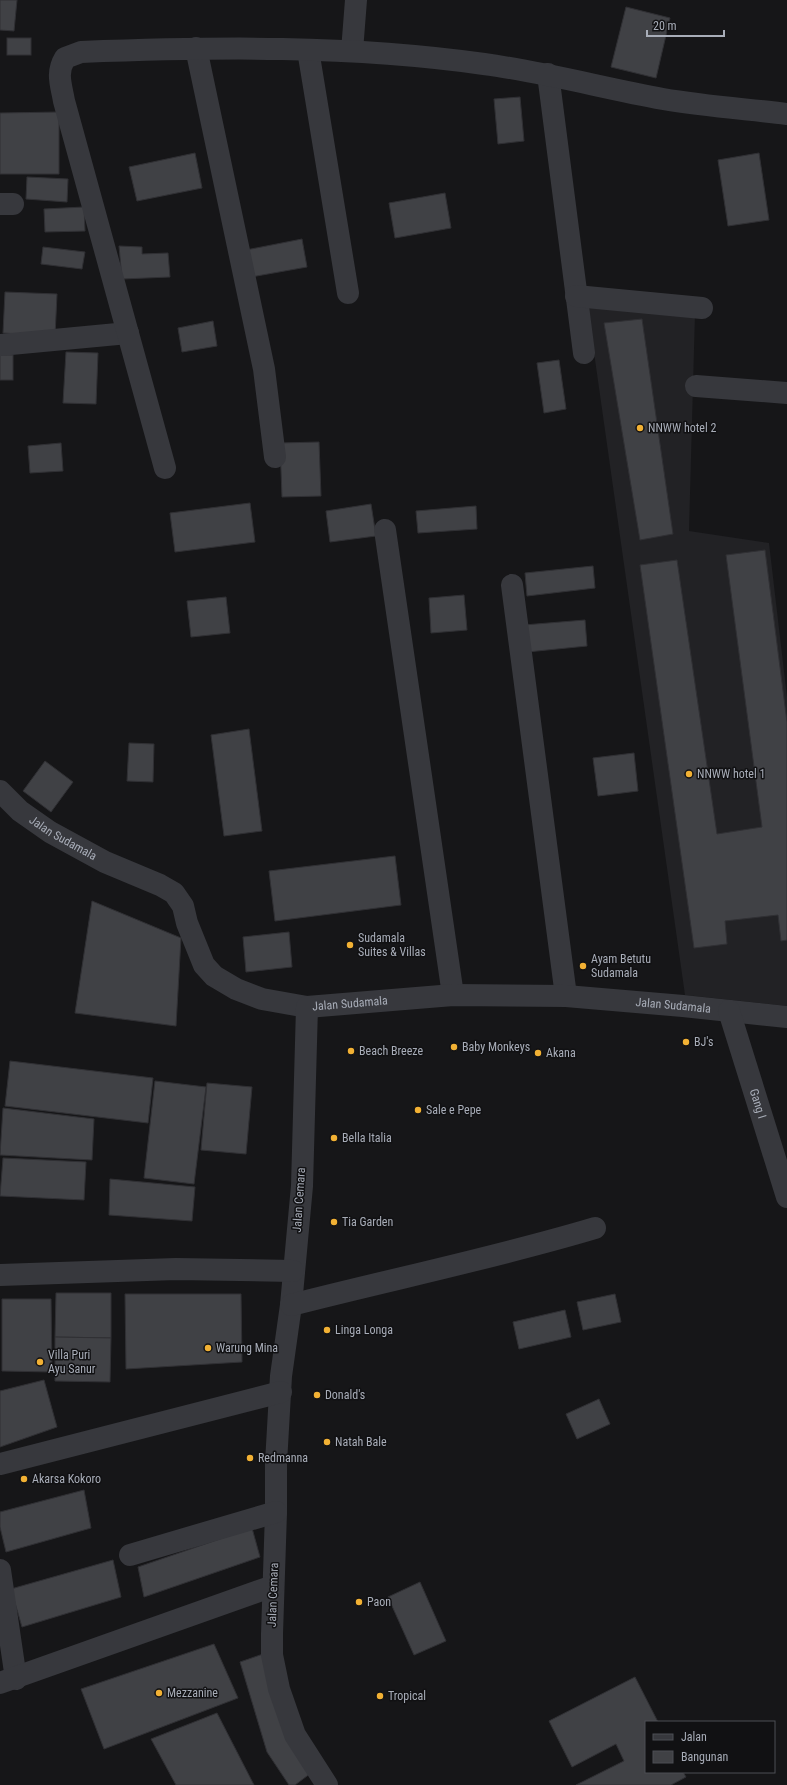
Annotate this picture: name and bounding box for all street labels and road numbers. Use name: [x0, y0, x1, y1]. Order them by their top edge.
street label: Jalan Sudamala: [27, 813, 99, 863]
street label: Jalan Sudamala: [312, 993, 389, 1014]
street label: Jalan Sudamala: [635, 995, 712, 1016]
street label: Gang I: [747, 1087, 769, 1120]
street label: Jalan Cemara: [290, 1167, 308, 1233]
street label: Jalan Cemara: [265, 1562, 281, 1628]

